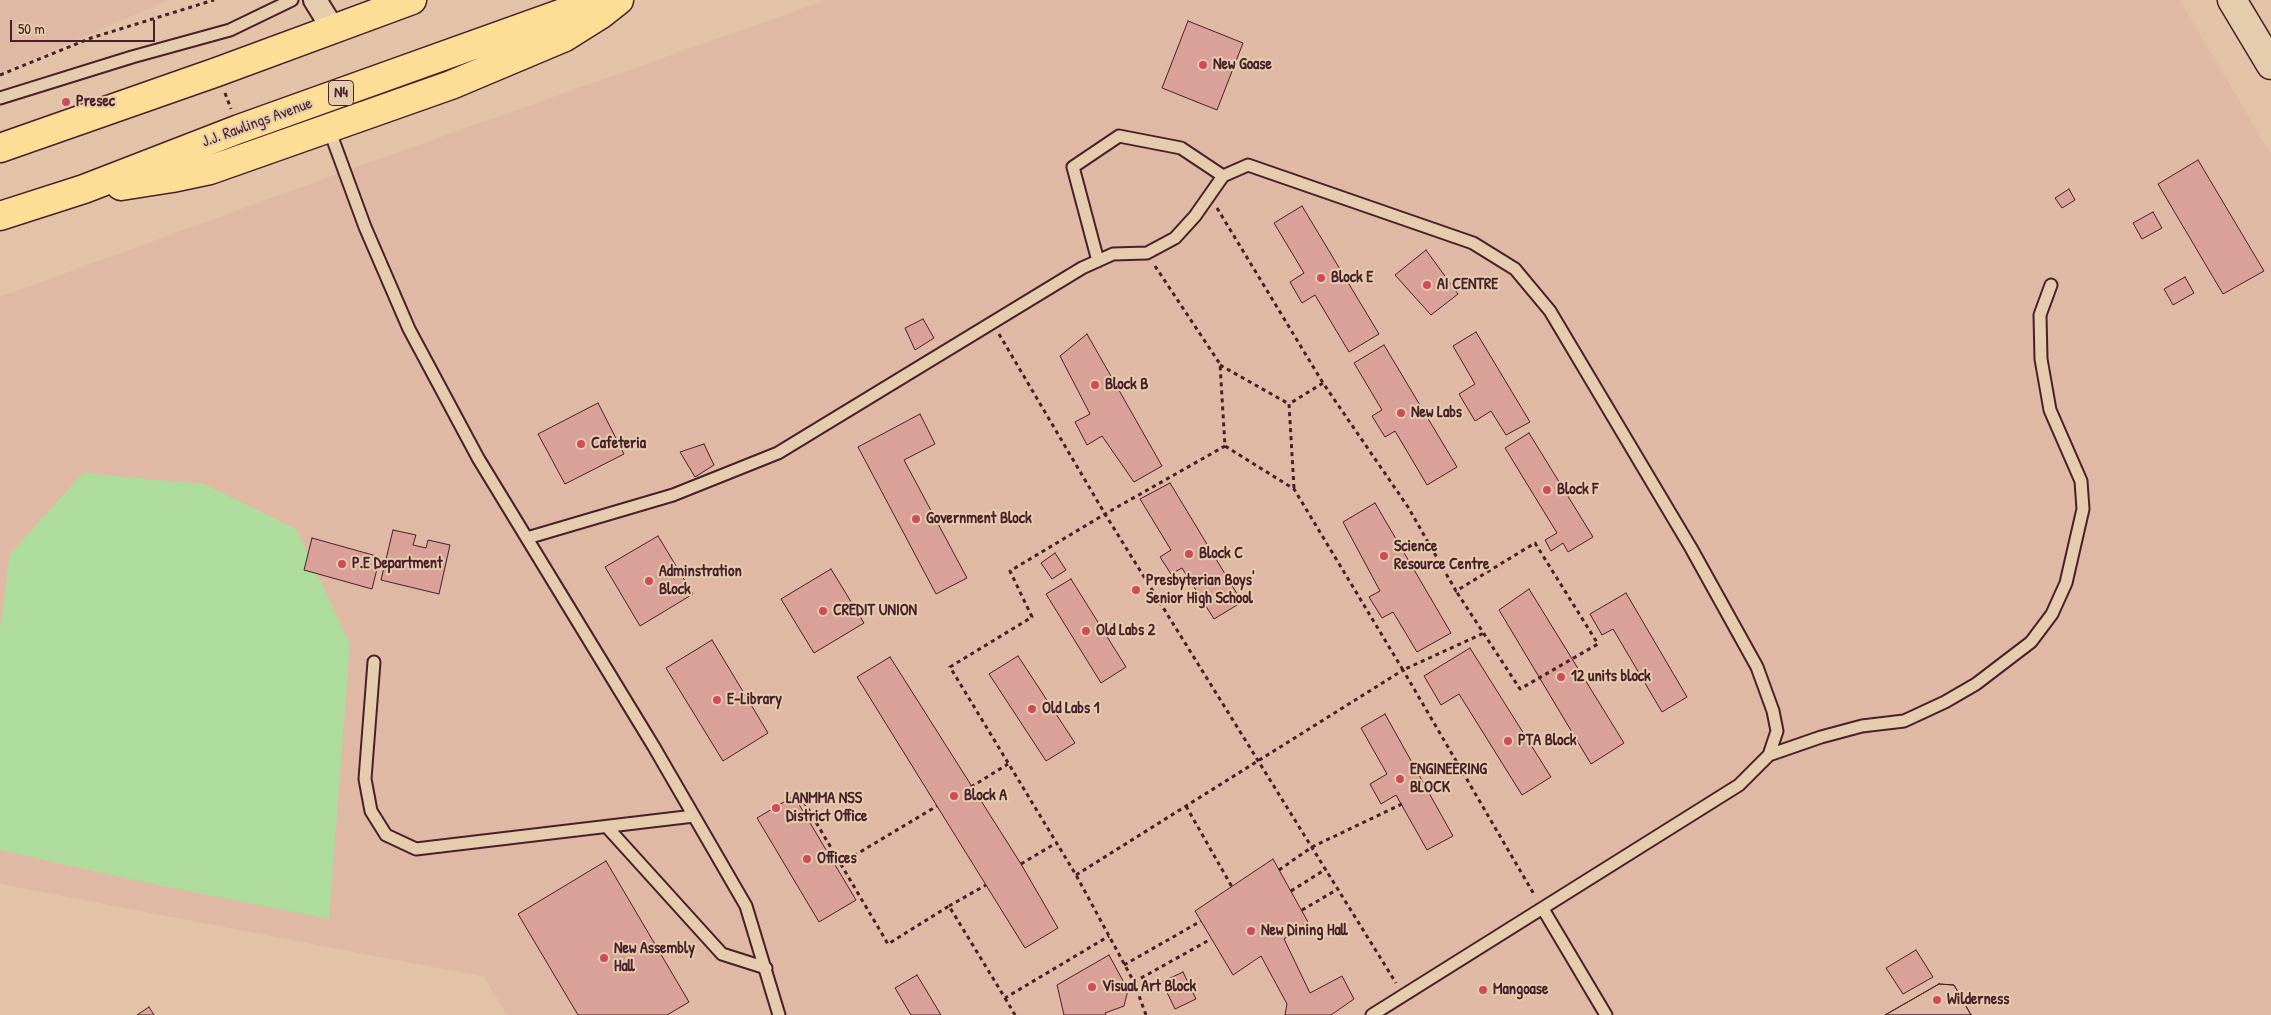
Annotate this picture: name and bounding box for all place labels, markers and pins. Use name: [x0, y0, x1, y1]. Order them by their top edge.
place label: New Goase: [1213, 55, 1272, 75]
marker: New Goase: [1197, 59, 1209, 71]
place label: Presec: [76, 92, 115, 112]
marker: Presec: [60, 96, 72, 108]
place label: Block E: [1331, 268, 1373, 288]
marker: Block E: [1315, 272, 1327, 284]
place label: AI CENTRE: [1437, 275, 1498, 295]
marker: AI CENTRE: [1421, 279, 1433, 291]
place label: Block B: [1105, 375, 1148, 395]
marker: Block B: [1089, 379, 1101, 391]
place label: New Labs: [1411, 403, 1462, 423]
marker: New Labs: [1395, 407, 1407, 419]
place label: Cafeteria: [591, 434, 646, 454]
marker: Cafeteria: [575, 438, 587, 450]
place label: Block F: [1557, 480, 1598, 500]
marker: Block F: [1541, 484, 1553, 496]
place label: Government Block: [926, 509, 1032, 529]
marker: Government Block: [910, 513, 922, 525]
place label: Science Resource Centre: [1394, 537, 1489, 575]
place label: Block C: [1199, 544, 1243, 564]
marker: Block C: [1183, 548, 1195, 560]
marker: Science Resource Centre: [1378, 550, 1390, 562]
place label: P.E Department: [352, 554, 443, 574]
marker: P.E Department: [336, 558, 348, 570]
place label: Adminstration Block: [659, 562, 742, 600]
place label: Presbyterian Boys' Senior High School: [1146, 571, 1255, 609]
marker: Adminstration Block: [643, 575, 655, 587]
marker: Presbyterian Boys' Senior High School: [1130, 584, 1142, 596]
place label: CREDIT UNION: [833, 601, 917, 621]
marker: CREDIT UNION: [817, 605, 829, 617]
place label: Old Labs 2: [1096, 621, 1155, 641]
marker: Old Labs 2: [1080, 625, 1092, 637]
place label: 12 units block: [1571, 667, 1651, 687]
marker: 12 units block: [1555, 671, 1567, 683]
place label: E-Library: [727, 690, 782, 710]
marker: E-Library: [711, 694, 723, 706]
place label: Old Labs 1: [1042, 699, 1100, 719]
marker: Old Labs 1: [1026, 703, 1038, 715]
place label: PTA Block: [1518, 731, 1576, 751]
marker: PTA Block: [1502, 735, 1514, 747]
place label: ENGINEERING BLOCK: [1410, 760, 1487, 798]
marker: ENGINEERING BLOCK: [1394, 773, 1406, 785]
place label: Block A: [964, 786, 1007, 806]
place label: LANMMA NSS District Office: [786, 789, 867, 827]
marker: Block A: [948, 790, 960, 802]
marker: LANMMA NSS District Office: [770, 802, 782, 814]
place label: Offices: [817, 849, 857, 869]
marker: Offices: [801, 853, 813, 865]
place label: New Dining Hall: [1261, 921, 1348, 941]
marker: New Dining Hall: [1245, 925, 1257, 937]
place label: New Assembly Hall: [614, 939, 695, 977]
marker: New Assembly Hall: [598, 952, 610, 964]
place label: Visual Art Block: [1102, 977, 1196, 997]
place label: Mangoase: [1493, 980, 1548, 1000]
marker: Visual Art Block: [1086, 981, 1098, 993]
marker: Mangoase: [1477, 984, 1489, 996]
place label: Wilderness: [1947, 990, 2009, 1010]
marker: Wilderness: [1931, 994, 1943, 1006]

